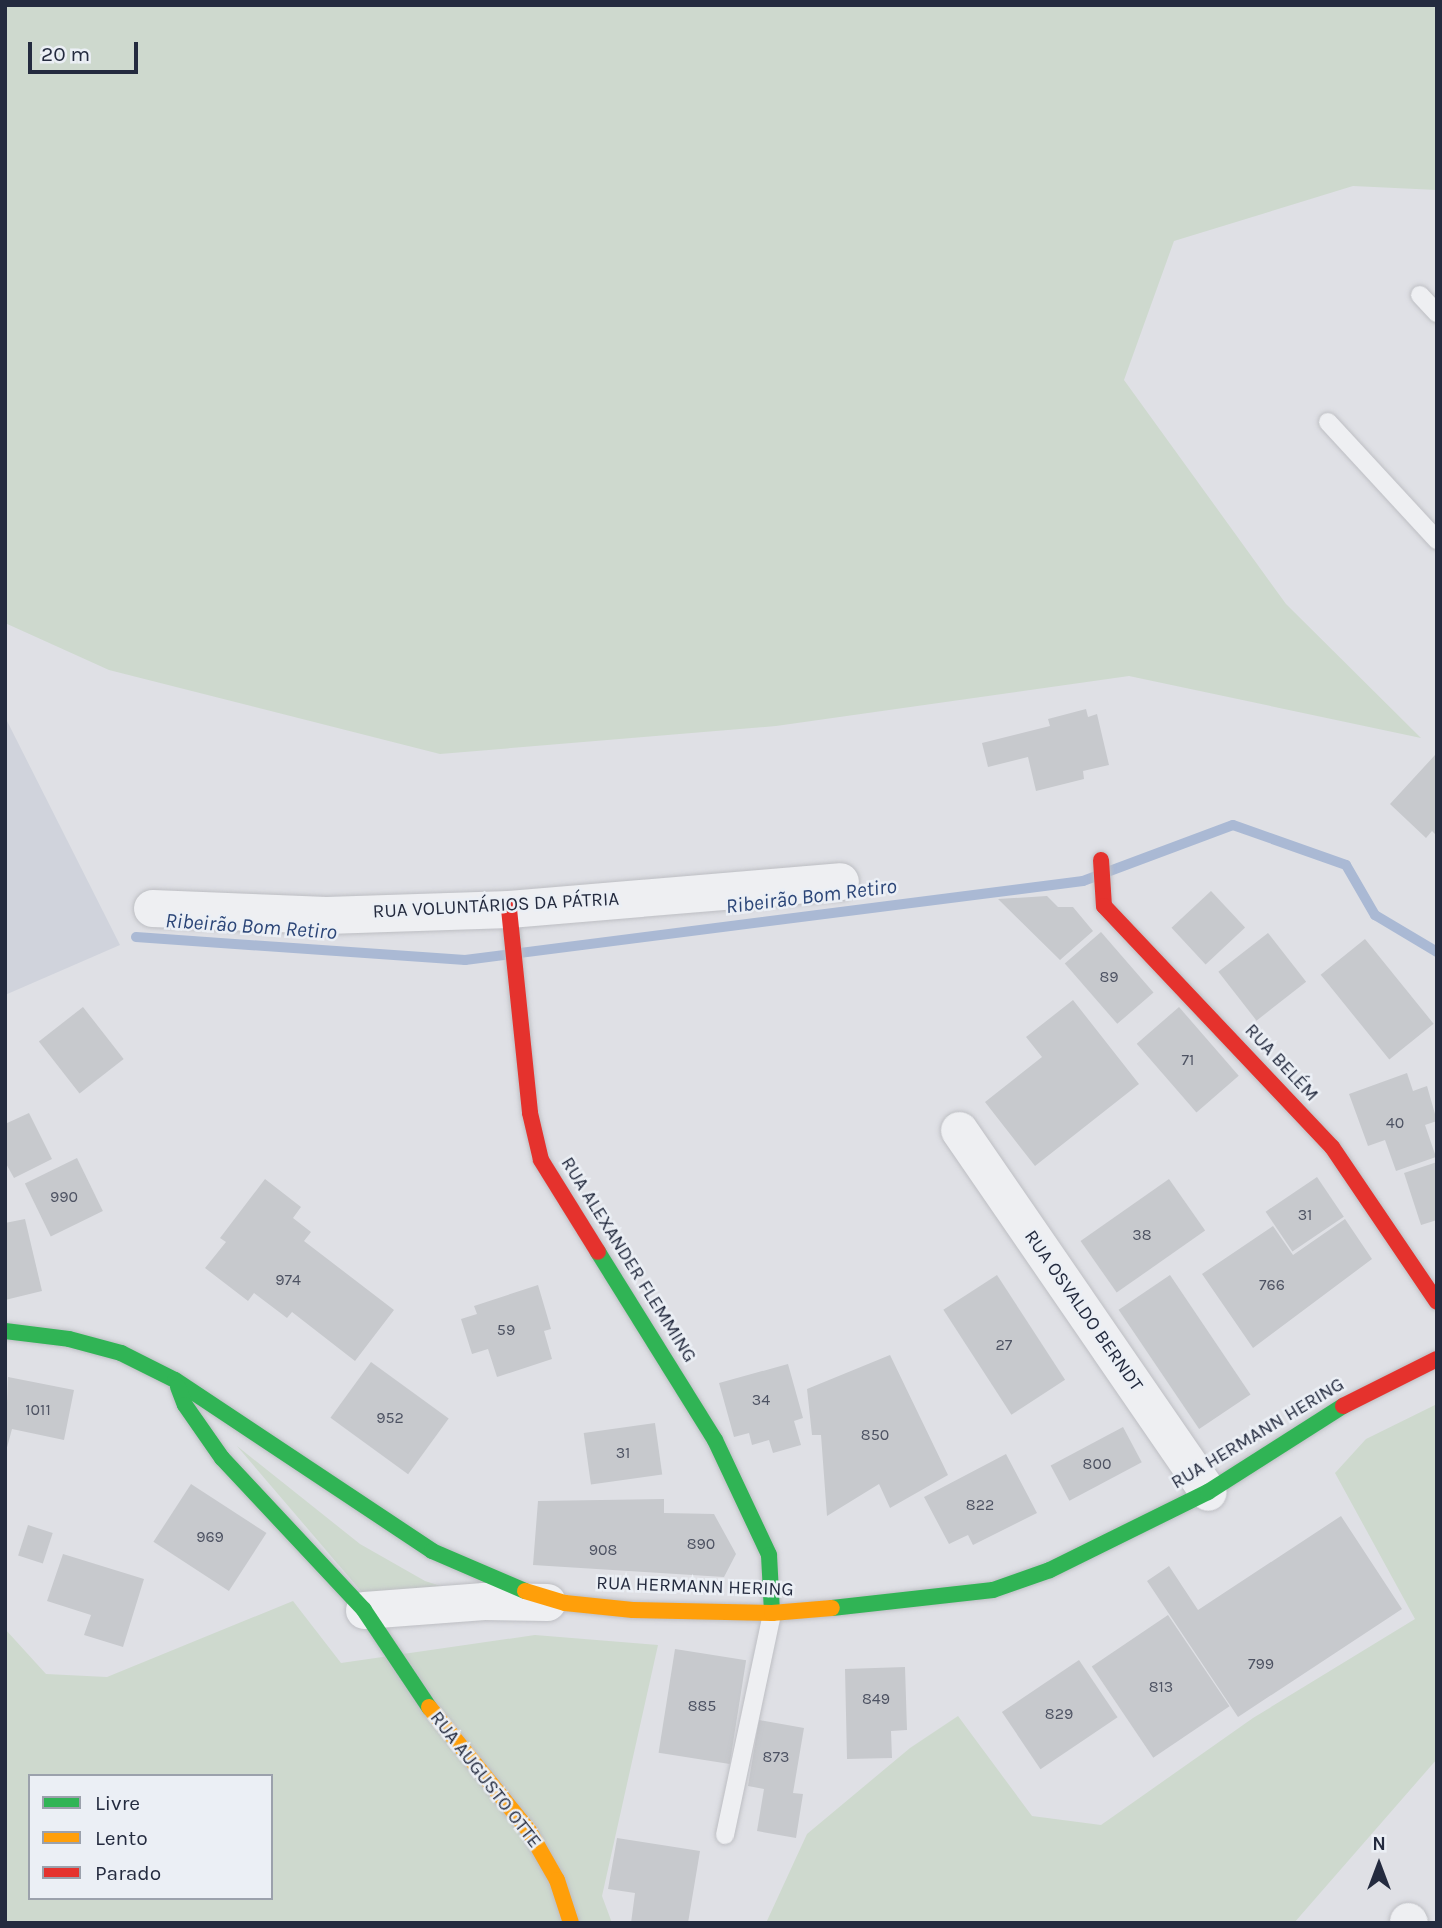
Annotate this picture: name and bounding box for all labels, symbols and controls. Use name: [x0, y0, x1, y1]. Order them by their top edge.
scale bar: [32, 28, 142, 72]
text: 20 m: [41, 42, 90, 66]
water label: Ribeirão Bom Retiro: [724, 873, 898, 919]
street label: RUA VOLUNTÁRIOS DA PÁTRIA: [372, 888, 620, 924]
water label: Ribeirão Bom Retiro: [164, 907, 338, 945]
house number: 89: [1099, 967, 1119, 987]
street label: RUA BELÉM: [1239, 1020, 1323, 1106]
house number: 71: [1182, 1050, 1194, 1070]
house number: 40: [1386, 1113, 1404, 1133]
street label: RUA ALEXANDER FLEMMING: [555, 1153, 701, 1367]
house number: 990: [50, 1187, 78, 1207]
house number: 31: [1298, 1205, 1312, 1225]
house number: 38: [1132, 1225, 1152, 1245]
street label: RUA OSVALDO BERNDT: [1019, 1226, 1147, 1396]
house number: 974: [275, 1270, 301, 1290]
house number: 766: [1259, 1275, 1285, 1295]
house number: 59: [497, 1320, 515, 1340]
house number: 27: [996, 1335, 1012, 1355]
street label: RUA HERMANN HERING: [1167, 1373, 1349, 1495]
house number: 34: [752, 1390, 770, 1410]
house number: 1011: [25, 1400, 51, 1420]
house number: 952: [376, 1408, 404, 1428]
house number: 850: [861, 1425, 889, 1445]
house number: 31: [616, 1443, 630, 1463]
house number: 800: [1083, 1454, 1111, 1474]
house number: 822: [966, 1495, 994, 1515]
house number: 969: [196, 1527, 224, 1547]
house number: 890: [687, 1534, 715, 1554]
house number: 908: [589, 1540, 617, 1560]
street label: RUA HERMANN HERING: [596, 1572, 794, 1602]
house number: 799: [1248, 1654, 1274, 1674]
house number: 813: [1149, 1677, 1173, 1697]
house number: 849: [862, 1689, 890, 1709]
house number: 885: [688, 1696, 716, 1716]
house number: 829: [1045, 1704, 1073, 1724]
street label: RUA AUGUSTO OTTE: [425, 1707, 545, 1853]
house number: 873: [763, 1747, 789, 1767]
legend: [28, 1774, 273, 1900]
text: Livre: [95, 1791, 140, 1815]
text: Lento: [95, 1826, 148, 1850]
north arrow: [1344, 1830, 1414, 1900]
text: N: [1372, 1833, 1386, 1855]
text: Parado: [95, 1861, 161, 1885]

